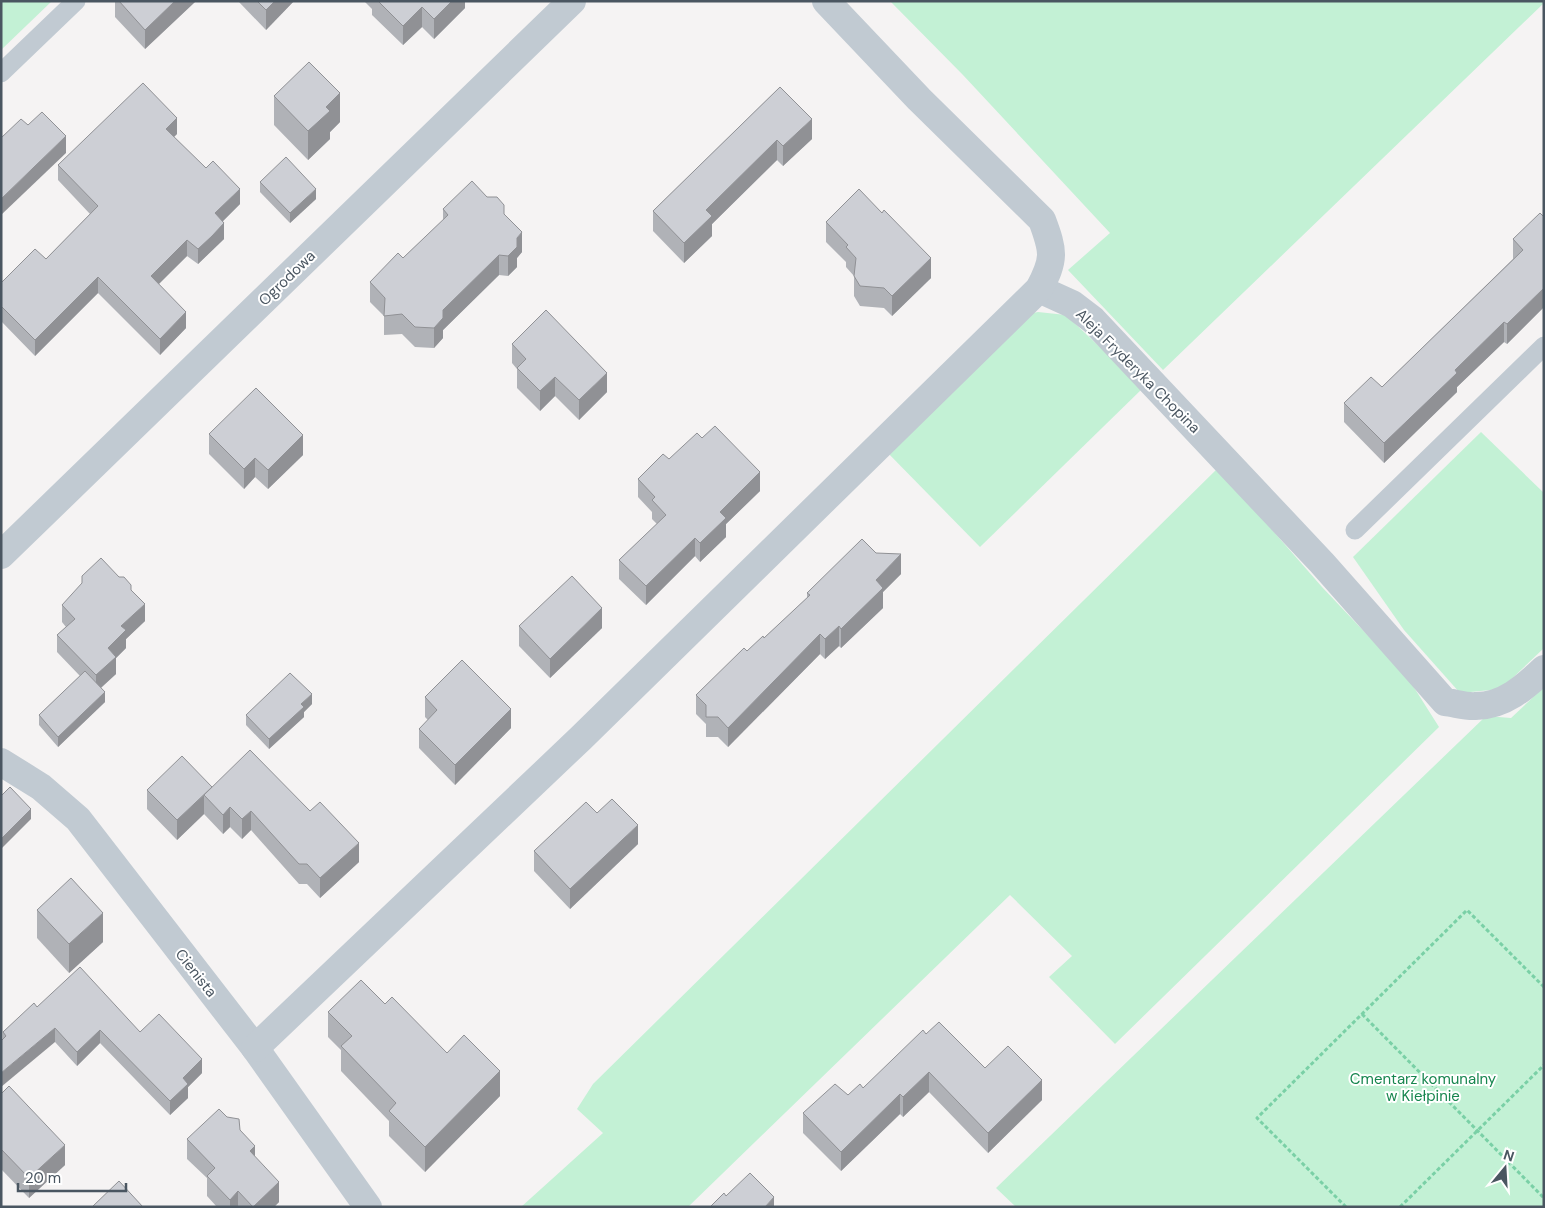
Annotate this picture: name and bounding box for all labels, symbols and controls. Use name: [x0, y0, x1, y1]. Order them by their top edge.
street label: Ogrodowa: [254, 246, 320, 310]
street label: Aleja Fryderyka Chopina: [1071, 304, 1205, 438]
street label: Cienista: [171, 945, 221, 1001]
park label: Cmentarz komunalny w Kiełpinie: [1350, 1069, 1497, 1106]
north arrow: [1480, 1143, 1530, 1193]
text: N: [1501, 1145, 1517, 1166]
scale bar: [18, 1160, 125, 1192]
text: 20 m: [25, 1168, 61, 1188]

